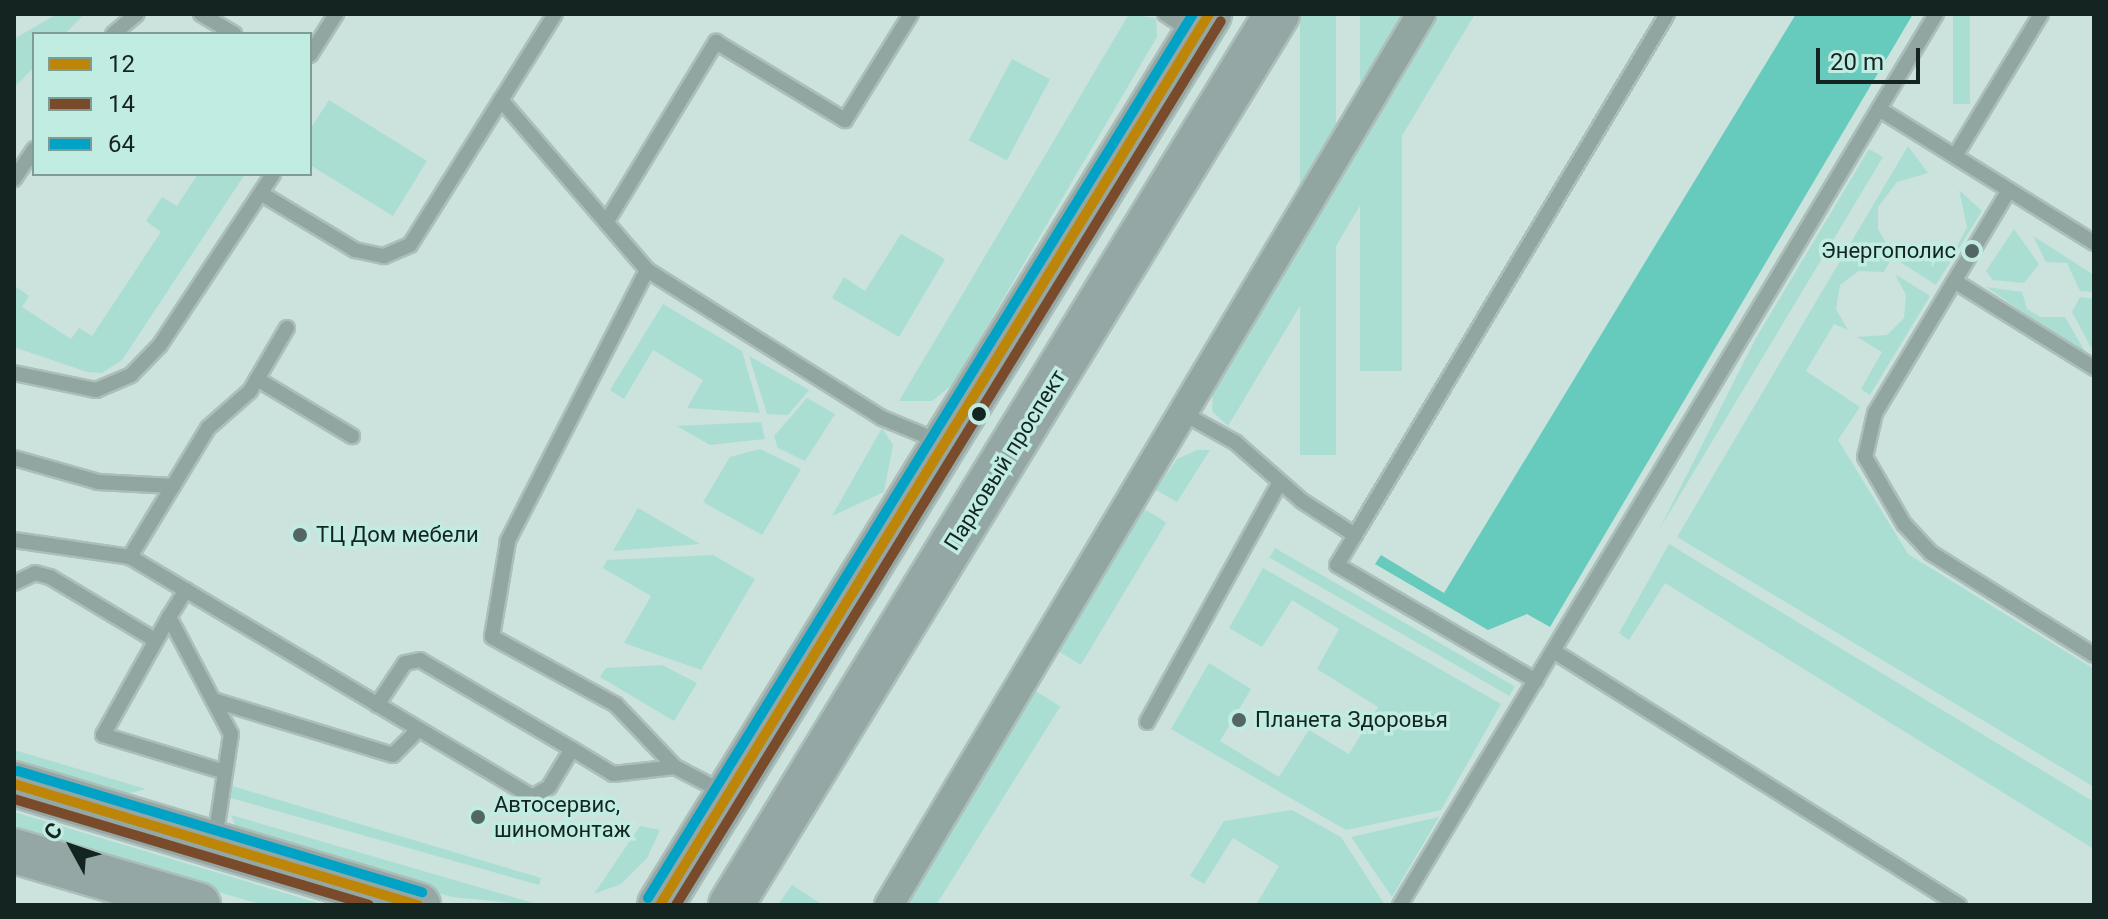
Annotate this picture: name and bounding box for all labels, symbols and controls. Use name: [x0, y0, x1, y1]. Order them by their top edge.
legend: [32, 32, 312, 176]
scale bar: [1820, 32, 1924, 82]
text: 20 m: [1830, 48, 1884, 76]
text: 12: [108, 50, 135, 78]
text: 14: [108, 90, 135, 118]
text: 64: [108, 130, 135, 158]
place label: Энергополис: [1821, 238, 1956, 264]
marker: Энергополис: [1963, 242, 1981, 260]
street label: Парковый проспект: [939, 365, 1071, 555]
unlabelled marker: [971, 406, 987, 422]
place label: ТЦ Дом мебели: [316, 522, 479, 548]
marker: ТЦ Дом мебели: [291, 526, 309, 544]
place label: Планета Здоровья: [1255, 707, 1448, 733]
marker: Планета Здоровья: [1230, 711, 1248, 729]
place label: Автосервис, шиномонтаж: [494, 791, 631, 842]
north arrow: [32, 807, 112, 887]
marker: Автосервис, шиномонтаж: [469, 808, 487, 826]
text: С: [39, 818, 67, 845]

